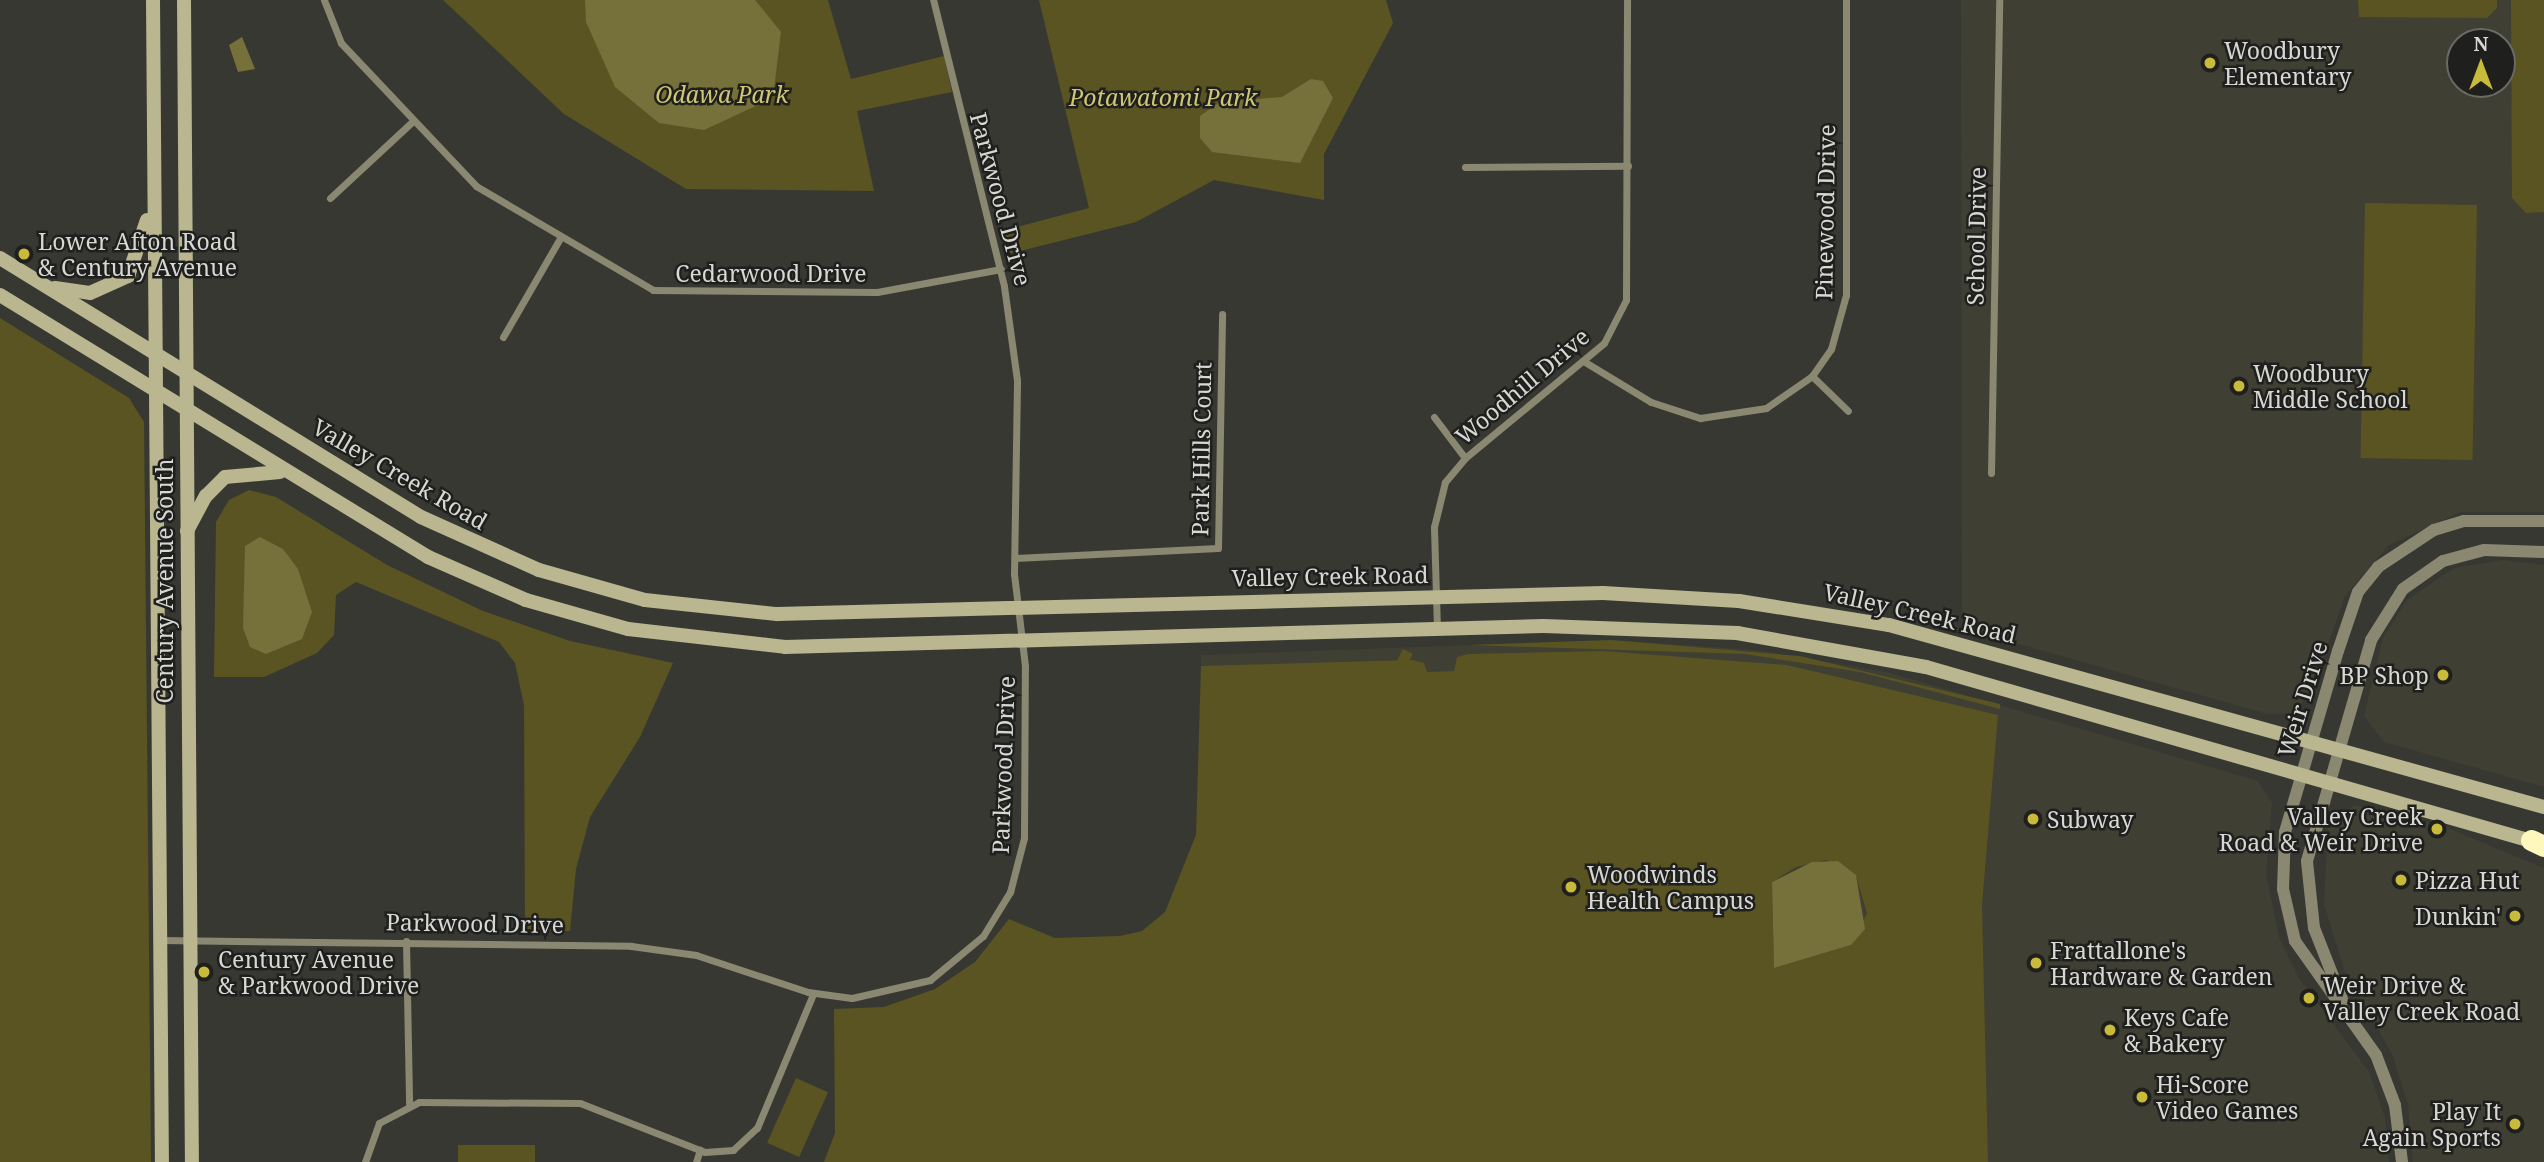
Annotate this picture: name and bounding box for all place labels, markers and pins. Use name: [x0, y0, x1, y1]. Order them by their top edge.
place label: Woodbury Elementary: [2224, 36, 2352, 90]
marker: Woodbury Elementary: [2202, 55, 2218, 71]
place label: Lower Afton Road & Century Avenue: [38, 227, 237, 281]
marker: Lower Afton Road & Century Avenue: [16, 246, 32, 262]
place label: Woodbury Middle School: [2253, 359, 2408, 413]
marker: Woodbury Middle School: [2231, 378, 2247, 394]
place label: BP Shop: [2340, 661, 2429, 689]
marker: BP Shop: [2435, 667, 2451, 683]
place label: Valley Creek Road & Weir Drive: [2219, 802, 2423, 856]
place label: Subway: [2047, 805, 2134, 833]
marker: Subway: [2025, 811, 2041, 827]
marker: Valley Creek Road & Weir Drive: [2429, 821, 2445, 837]
place label: Woodwinds Health Campus: [1587, 860, 1754, 914]
place label: Pizza Hut: [2415, 866, 2520, 894]
marker: Pizza Hut: [2393, 872, 2409, 888]
marker: Woodwinds Health Campus: [1561, 877, 1581, 897]
place label: Dunkin': [2415, 902, 2501, 930]
marker: Dunkin': [2507, 908, 2523, 924]
place label: Frattallone's Hardware & Garden: [2050, 936, 2273, 990]
place label: Century Avenue & Parkwood Drive: [218, 945, 419, 999]
marker: Frattallone's Hardware & Garden: [2028, 955, 2044, 971]
marker: Century Avenue & Parkwood Drive: [196, 964, 212, 980]
place label: Weir Drive & Valley Creek Road: [2323, 971, 2520, 1025]
marker: Weir Drive & Valley Creek Road: [2301, 990, 2317, 1006]
place label: Keys Cafe & Bakery: [2124, 1003, 2229, 1057]
marker: Keys Cafe & Bakery: [2102, 1022, 2118, 1038]
place label: Hi-Score Video Games: [2156, 1070, 2298, 1124]
marker: Hi-Score Video Games: [2134, 1089, 2150, 1105]
place label: Play It Again Sports: [2363, 1097, 2501, 1151]
marker: Play It Again Sports: [2507, 1116, 2523, 1132]

